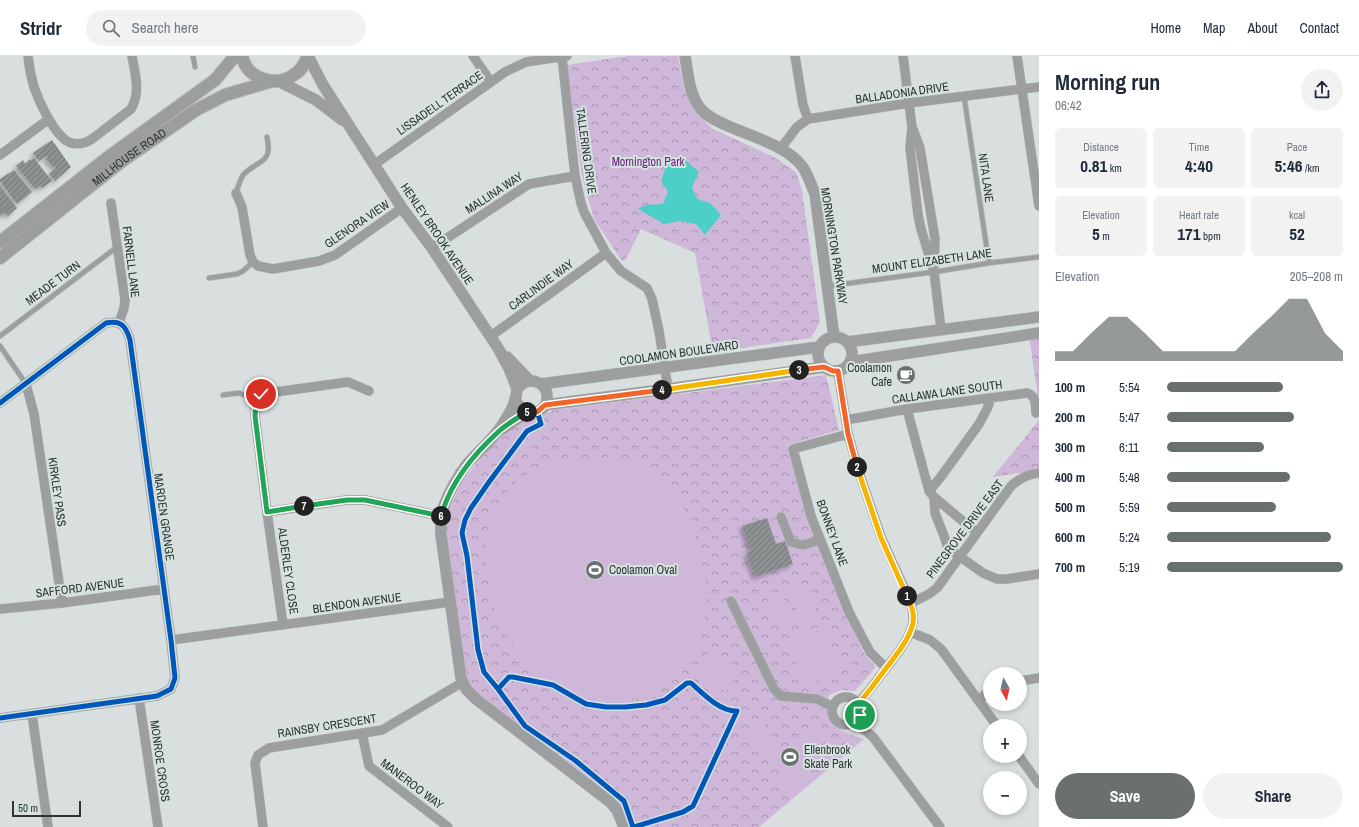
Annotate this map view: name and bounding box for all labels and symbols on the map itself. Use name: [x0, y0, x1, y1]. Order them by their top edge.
street label: LISSADELL TERRACE: [394, 67, 486, 139]
street label: BALLADONIA DRIVE: [854, 79, 950, 107]
street label: TALLERING DRIVE: [572, 107, 600, 195]
street label: MILLHOUSE ROAD: [89, 125, 170, 190]
street label: NITA LANE: [975, 152, 997, 204]
park label: Mornington Park: [612, 154, 684, 170]
street label: MALLINA WAY: [462, 168, 526, 218]
street label: HENLEY BROOK AVENUE: [397, 180, 477, 288]
street label: MORNINGTON PARKWAY: [817, 186, 851, 306]
street label: GLENORA VIEW: [321, 196, 393, 252]
street label: FARNELL LANE: [119, 225, 143, 299]
street label: MOUNT ELIZABETH LANE: [871, 245, 993, 277]
street label: CARLINDIE WAY: [505, 256, 577, 314]
street label: MEADE TURN: [22, 257, 84, 309]
street label: COOLAMON BOULEVARD: [618, 337, 740, 369]
pin: 3: [789, 360, 809, 380]
place label: Coolamon Cafe: [847, 360, 892, 390]
cafe icon: Coolamon Cafe: [895, 364, 917, 386]
street label: CALLAWA LANE SOUTH: [891, 376, 1003, 408]
pin: [244, 377, 278, 411]
pin: 4: [652, 380, 672, 400]
pin: 5: [517, 402, 537, 422]
street label: KIRKLEY PASS: [44, 456, 70, 528]
pin: 2: [847, 457, 867, 477]
street label: MARDEN GRANGE: [150, 472, 178, 562]
street label: PINEGROVE DRIVE EAST: [923, 476, 1007, 582]
pin: 7: [294, 496, 314, 516]
street label: BONNEY LANE: [813, 497, 851, 569]
pin: 6: [431, 506, 451, 526]
street label: ALDERLEY CLOSE: [274, 526, 302, 615]
sports icon: Coolamon Oval: [584, 559, 606, 581]
place label: Coolamon Oval: [609, 562, 677, 578]
street label: SAFFORD AVENUE: [35, 575, 125, 601]
pin: 1: [897, 586, 917, 606]
street label: BLENDON AVENUE: [312, 589, 402, 617]
north arrow: [983, 667, 1027, 711]
pin: [843, 698, 877, 732]
street label: RAINSBY CRESCENT: [276, 710, 378, 742]
street label: MONROE CROSS: [146, 719, 174, 803]
place label: Ellenbrook Skate Park: [804, 742, 852, 772]
sports icon: Ellenbrook Skate Park: [779, 746, 801, 768]
street label: MANEROO WAY: [377, 755, 447, 813]
scale bar: [12, 799, 81, 818]

